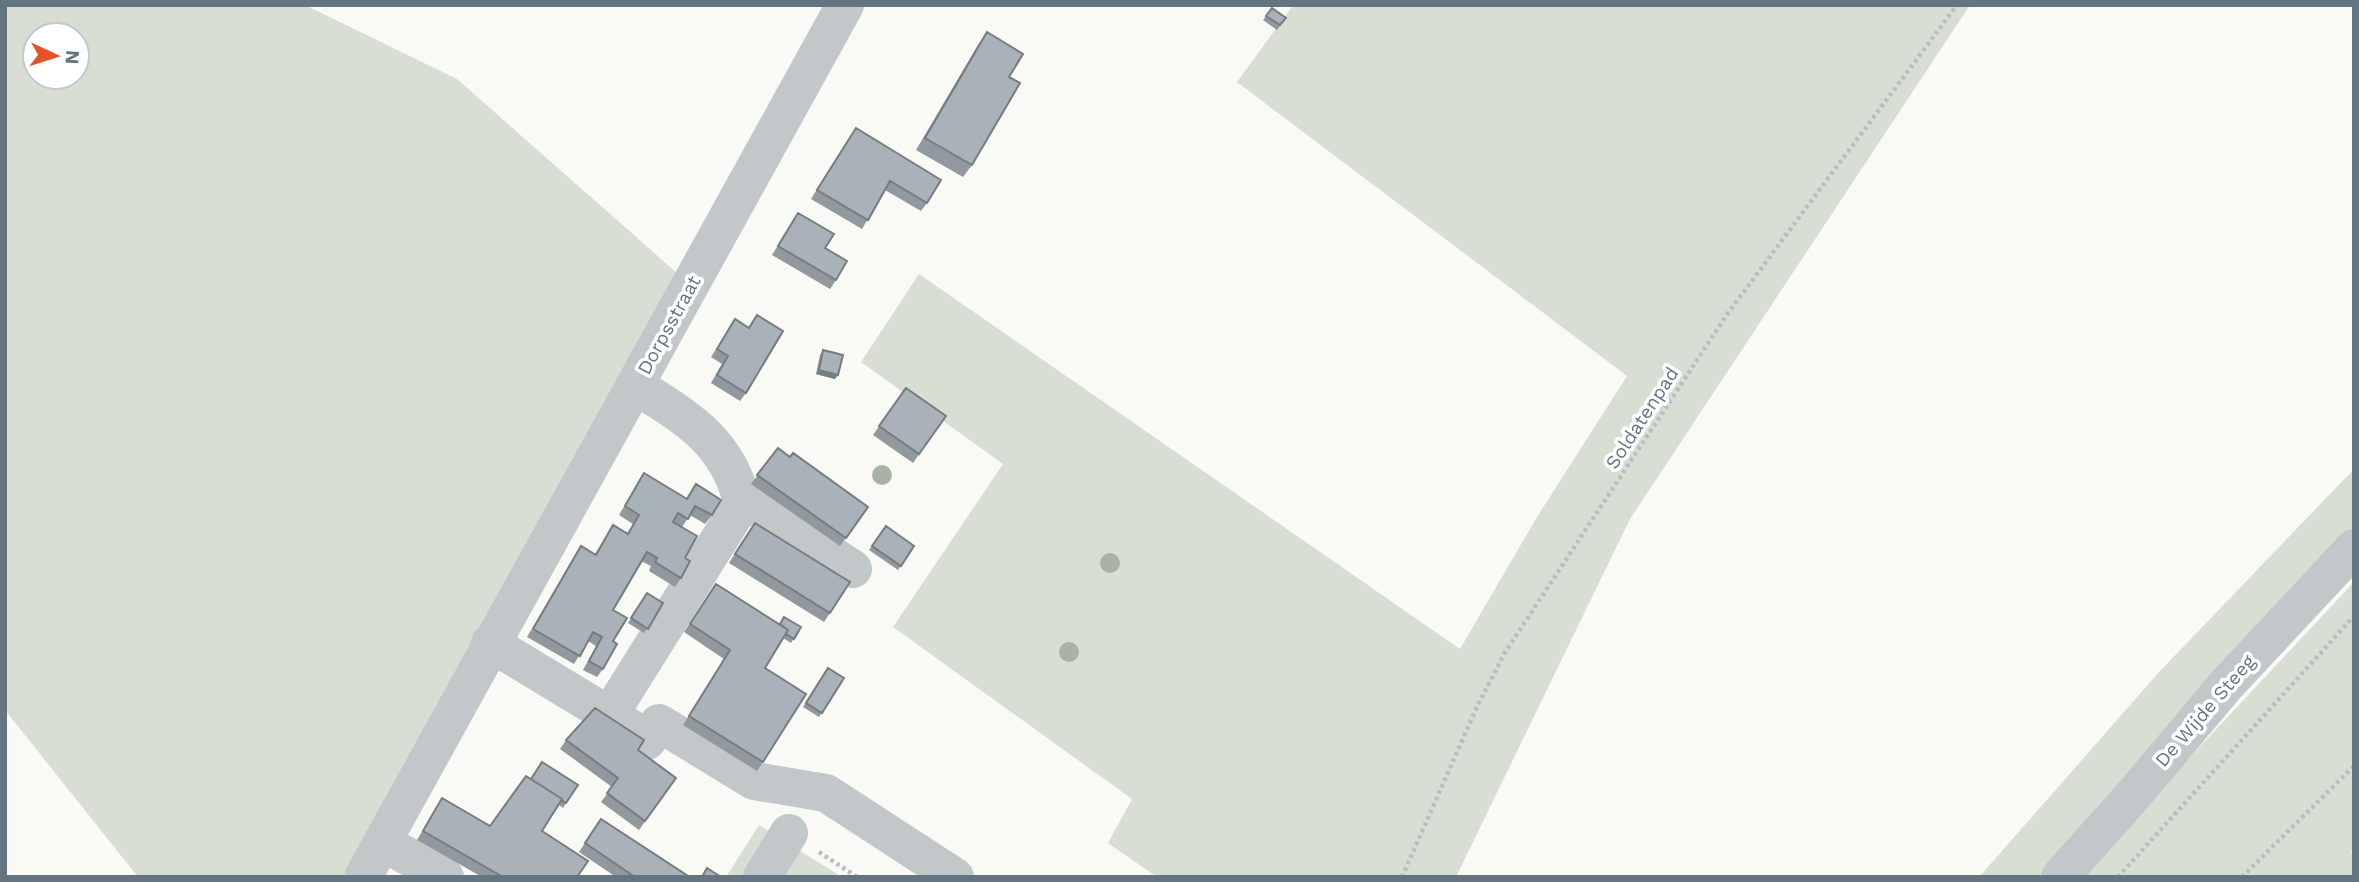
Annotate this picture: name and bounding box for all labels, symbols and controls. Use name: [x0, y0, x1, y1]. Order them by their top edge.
north arrow: [21, 21, 91, 91]
text: N: [60, 49, 84, 65]
street label: Dorpsstraat: [632, 272, 706, 378]
street label: Soldatenpad: [1601, 363, 1683, 473]
street label: De Wijde Steeg: [2150, 650, 2260, 772]

